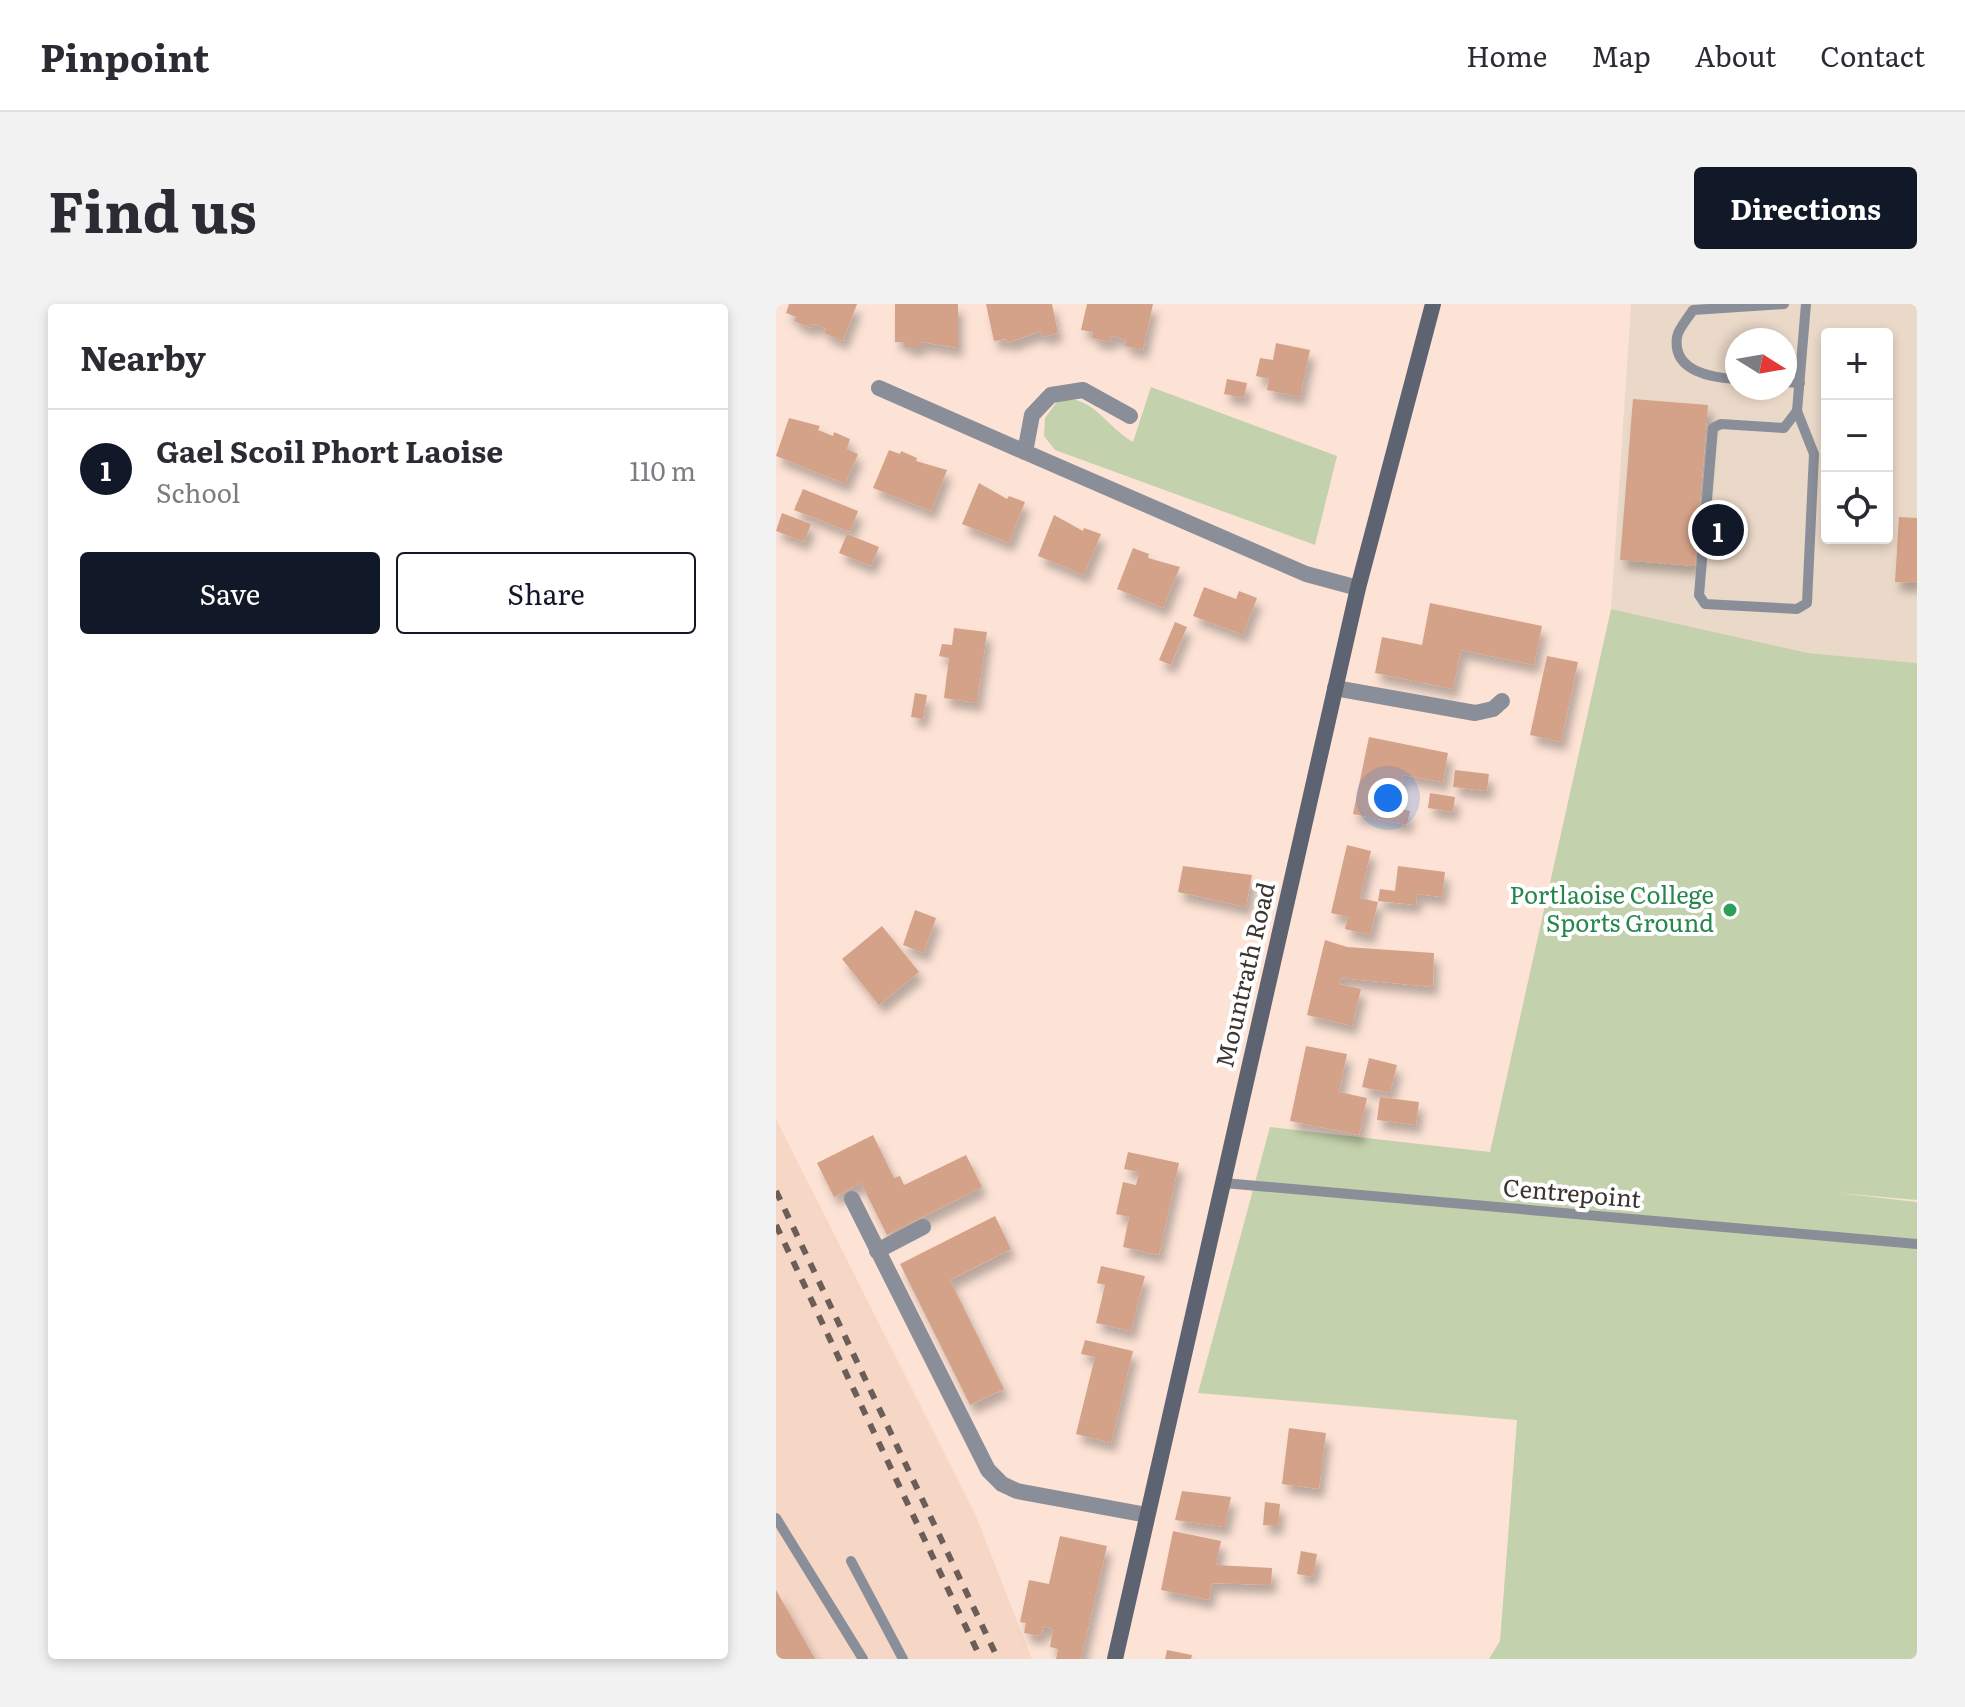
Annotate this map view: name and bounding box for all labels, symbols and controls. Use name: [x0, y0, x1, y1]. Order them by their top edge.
text: Pinpoint: [40, 27, 210, 84]
text: Home: [1466, 34, 1547, 76]
text: Map: [1591, 34, 1651, 76]
text: About: [1695, 34, 1776, 76]
text: Contact: [1820, 34, 1925, 76]
text: Find us: [48, 167, 257, 250]
button: Directions: [1694, 167, 1917, 249]
north arrow: [1725, 328, 1797, 400]
map controls: [1821, 328, 1893, 544]
button: +: [1821, 328, 1893, 400]
text: Nearby: [80, 331, 206, 381]
button: −: [1821, 400, 1893, 472]
text: Gael Scoil Phort Laoise: [156, 428, 503, 472]
text: 1: [101, 450, 111, 489]
text: 110 m: [629, 450, 696, 489]
text: School: [156, 472, 240, 511]
button: locate: [1821, 472, 1893, 544]
pin: 1: [1692, 500, 1744, 560]
button: Save: [80, 552, 380, 634]
button: Share: [396, 552, 696, 634]
your location: [1368, 778, 1408, 818]
place label: Portlaoise College Sports Ground: [1510, 876, 1714, 939]
street label: Mountrath Road: [1205, 878, 1282, 1071]
marker: Portlaoise College Sports Ground: [1721, 901, 1739, 919]
street label: Centrepoint: [1502, 1168, 1643, 1215]

